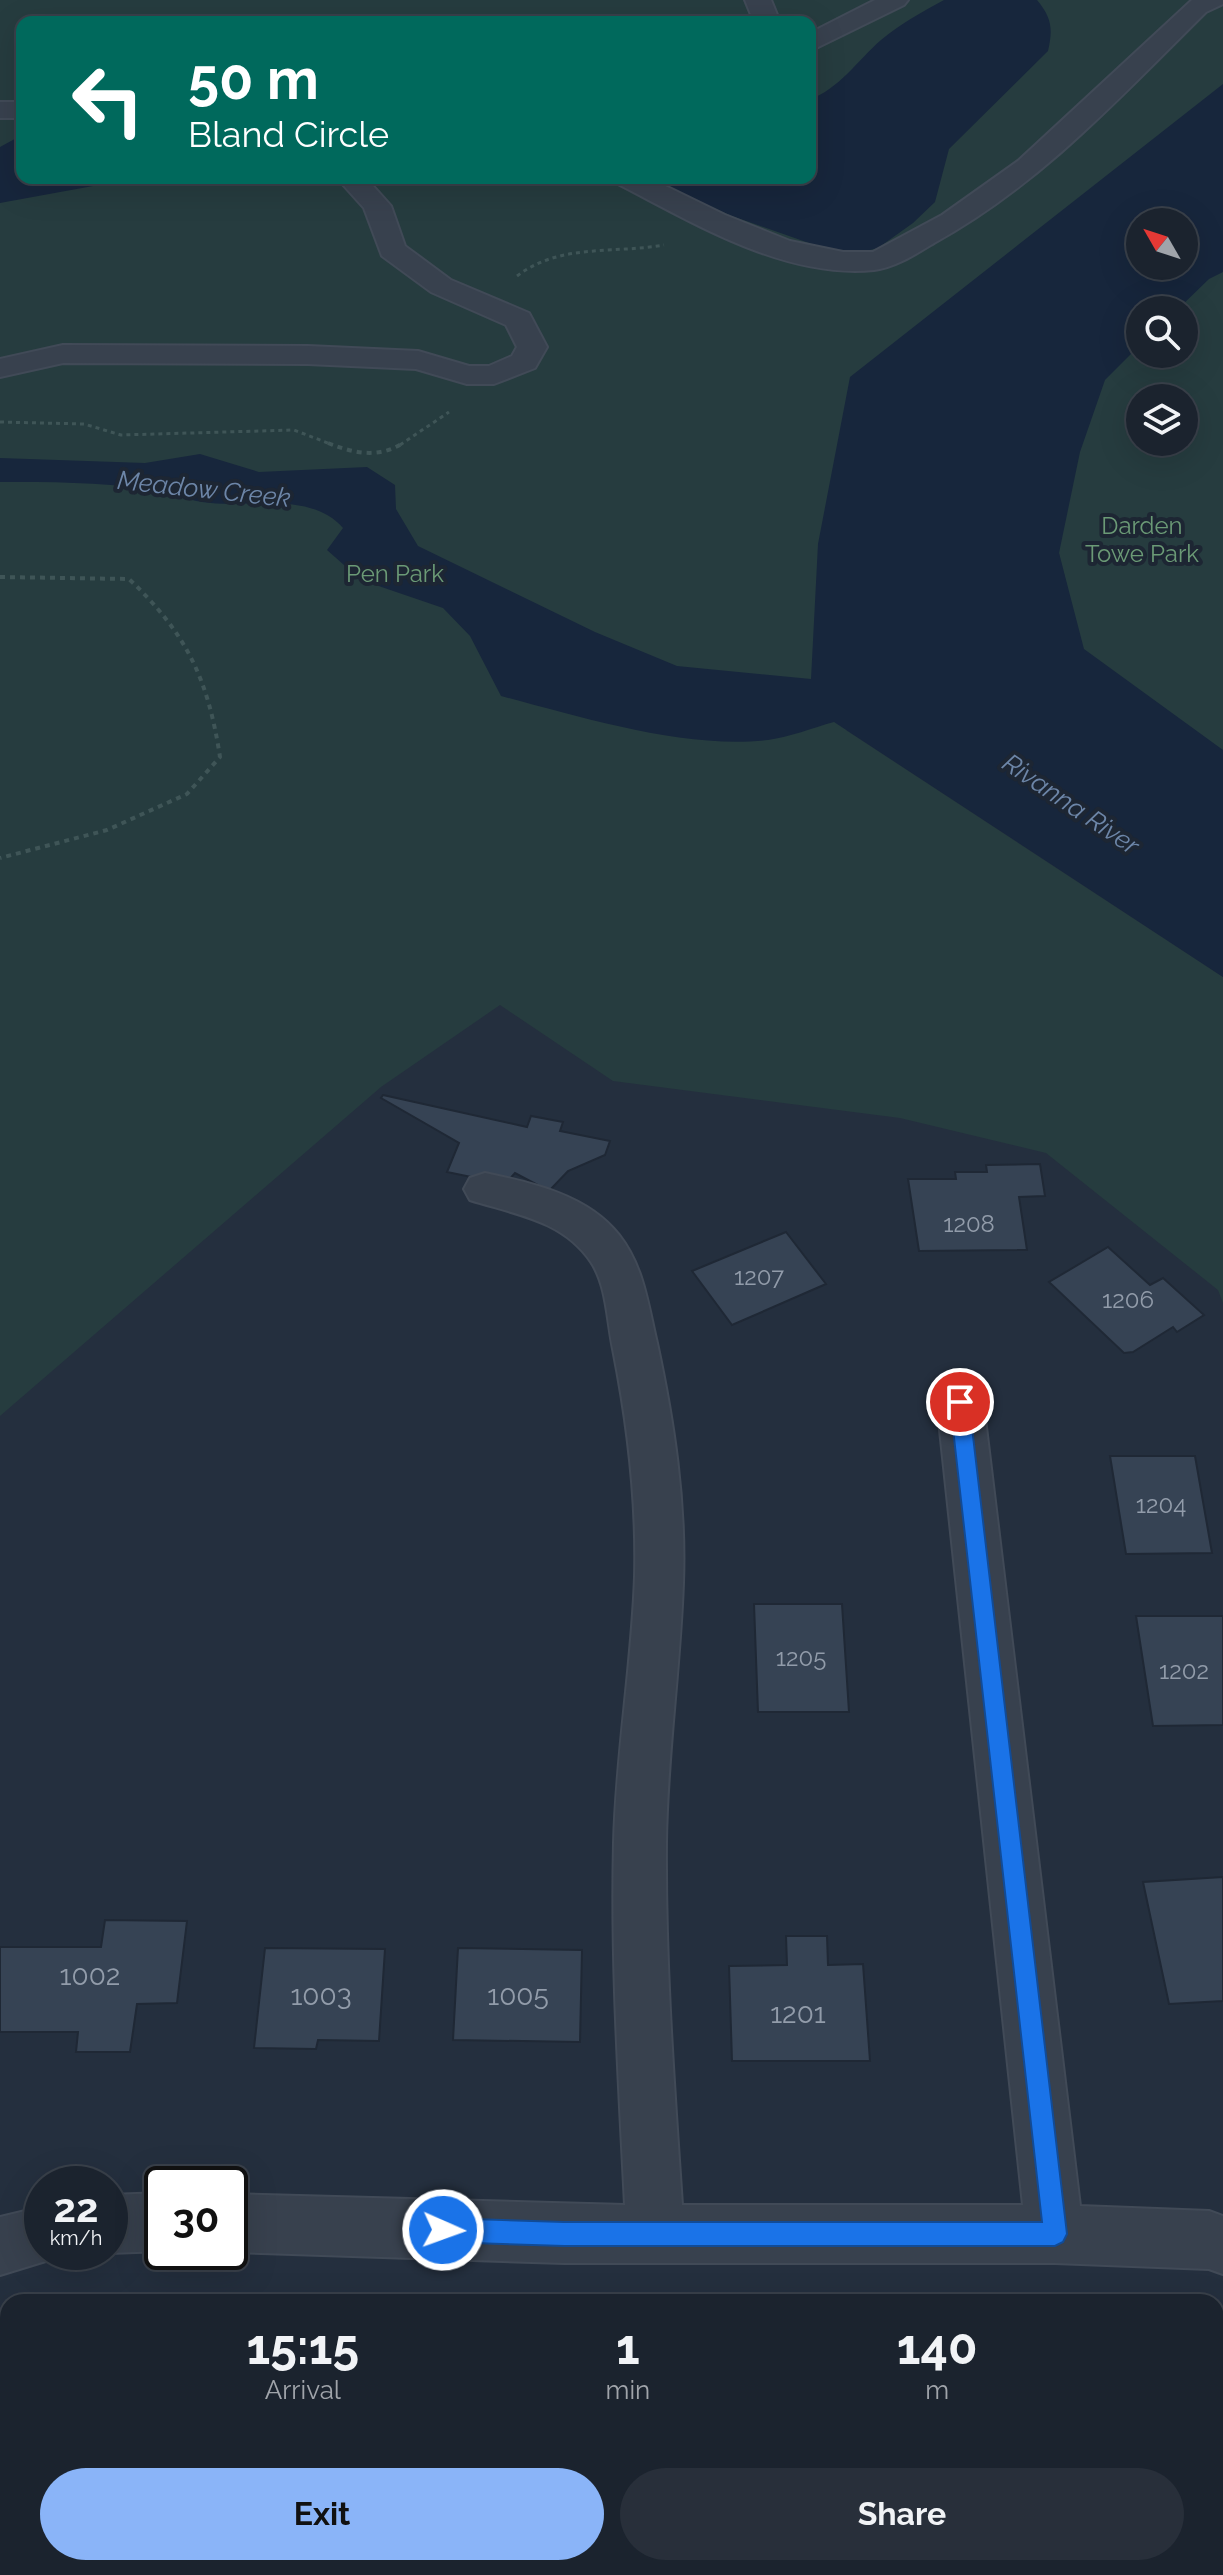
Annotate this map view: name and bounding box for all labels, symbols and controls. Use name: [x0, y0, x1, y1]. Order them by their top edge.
text: 50 m: [188, 46, 319, 112]
icon: left: [56, 48, 160, 152]
text: Bland Circle: [188, 113, 389, 155]
north arrow: [1126, 208, 1198, 280]
map controls: [1126, 208, 1198, 456]
button: search: [1126, 296, 1198, 368]
button: layers: [1126, 384, 1198, 456]
water label: Meadow Creek: [116, 465, 292, 513]
park label: Darden Towe Park: [1085, 511, 1199, 568]
park label: Pen Park: [346, 559, 444, 588]
water label: Rivanna River: [997, 747, 1146, 861]
house number: 1208: [943, 1209, 995, 1238]
house number: 1207: [734, 1262, 784, 1291]
house number: 1206: [1102, 1285, 1154, 1314]
pin: [926, 1368, 994, 1436]
icon: arrive: [938, 1380, 982, 1424]
house number: 1204: [1136, 1490, 1186, 1519]
house number: 1205: [776, 1643, 826, 1672]
house number: 1202: [1159, 1656, 1209, 1685]
house number: 1002: [60, 1959, 120, 1992]
house number: 1003: [290, 1979, 352, 2012]
house number: 1005: [487, 1979, 549, 2012]
house number: 1201: [770, 1997, 826, 2030]
speed limit sign: 30: [144, 2166, 248, 2270]
text: 22: [53, 2184, 99, 2231]
position arrow: [401, 2188, 485, 2272]
text: km/h: [50, 2226, 102, 2250]
text: 15:15: [247, 2319, 359, 2375]
text: 1: [616, 2319, 640, 2375]
text: 140: [897, 2319, 977, 2375]
text: Arrival: [265, 2375, 341, 2405]
text: min: [606, 2375, 650, 2405]
text: m: [925, 2375, 949, 2405]
button: Exit: [40, 2468, 604, 2560]
button: Share: [620, 2468, 1184, 2560]

